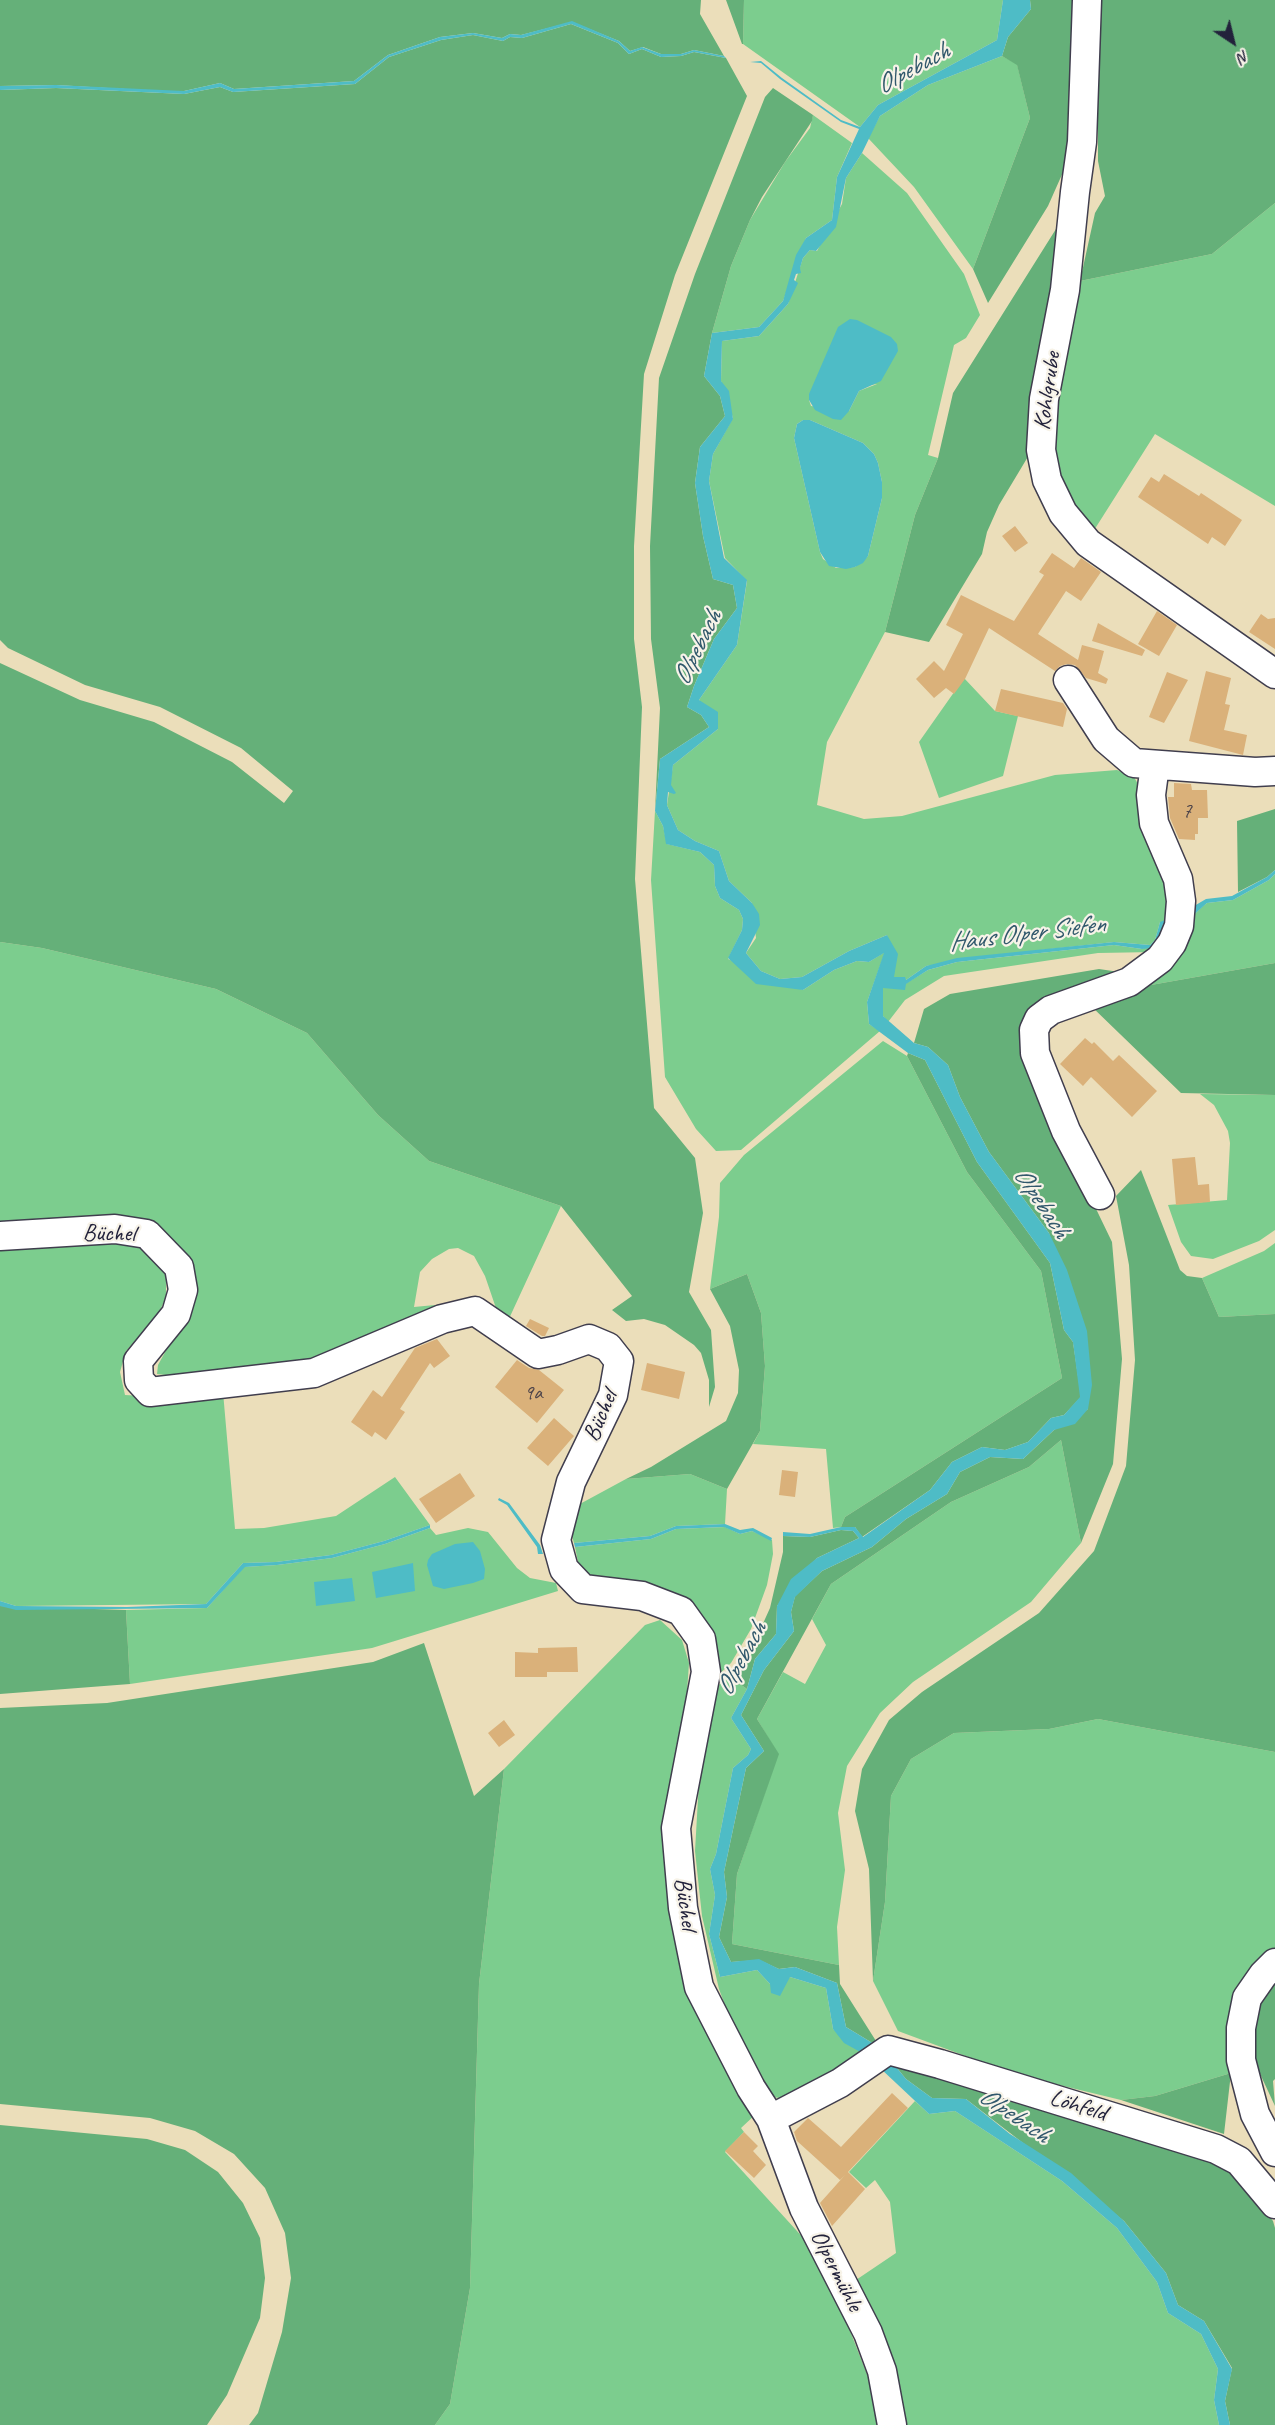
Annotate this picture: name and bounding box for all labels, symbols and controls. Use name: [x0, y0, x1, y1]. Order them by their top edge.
north arrow: [1203, 12, 1263, 72]
water label: Olpebach: [871, 36, 955, 102]
text: N: [1234, 46, 1253, 68]
street label: Kohlgrube: [1028, 350, 1068, 432]
water label: Olpebach: [667, 606, 729, 690]
house number: 7: [1182, 798, 1192, 824]
water label: Haus Olper Siefen: [947, 909, 1107, 959]
water label: Olpebach: [1006, 1162, 1076, 1244]
street label: Büchel: [82, 1219, 136, 1249]
house number: 9a: [524, 1380, 542, 1406]
street label: Büchel: [577, 1386, 625, 1446]
water label: Olpebach: [710, 1617, 774, 1701]
street label: Büchel: [667, 1876, 703, 1932]
water label: Olpebach: [973, 2081, 1055, 2151]
street label: Löhfeld: [1046, 2084, 1110, 2128]
street label: Olpermühle: [803, 2226, 869, 2316]

